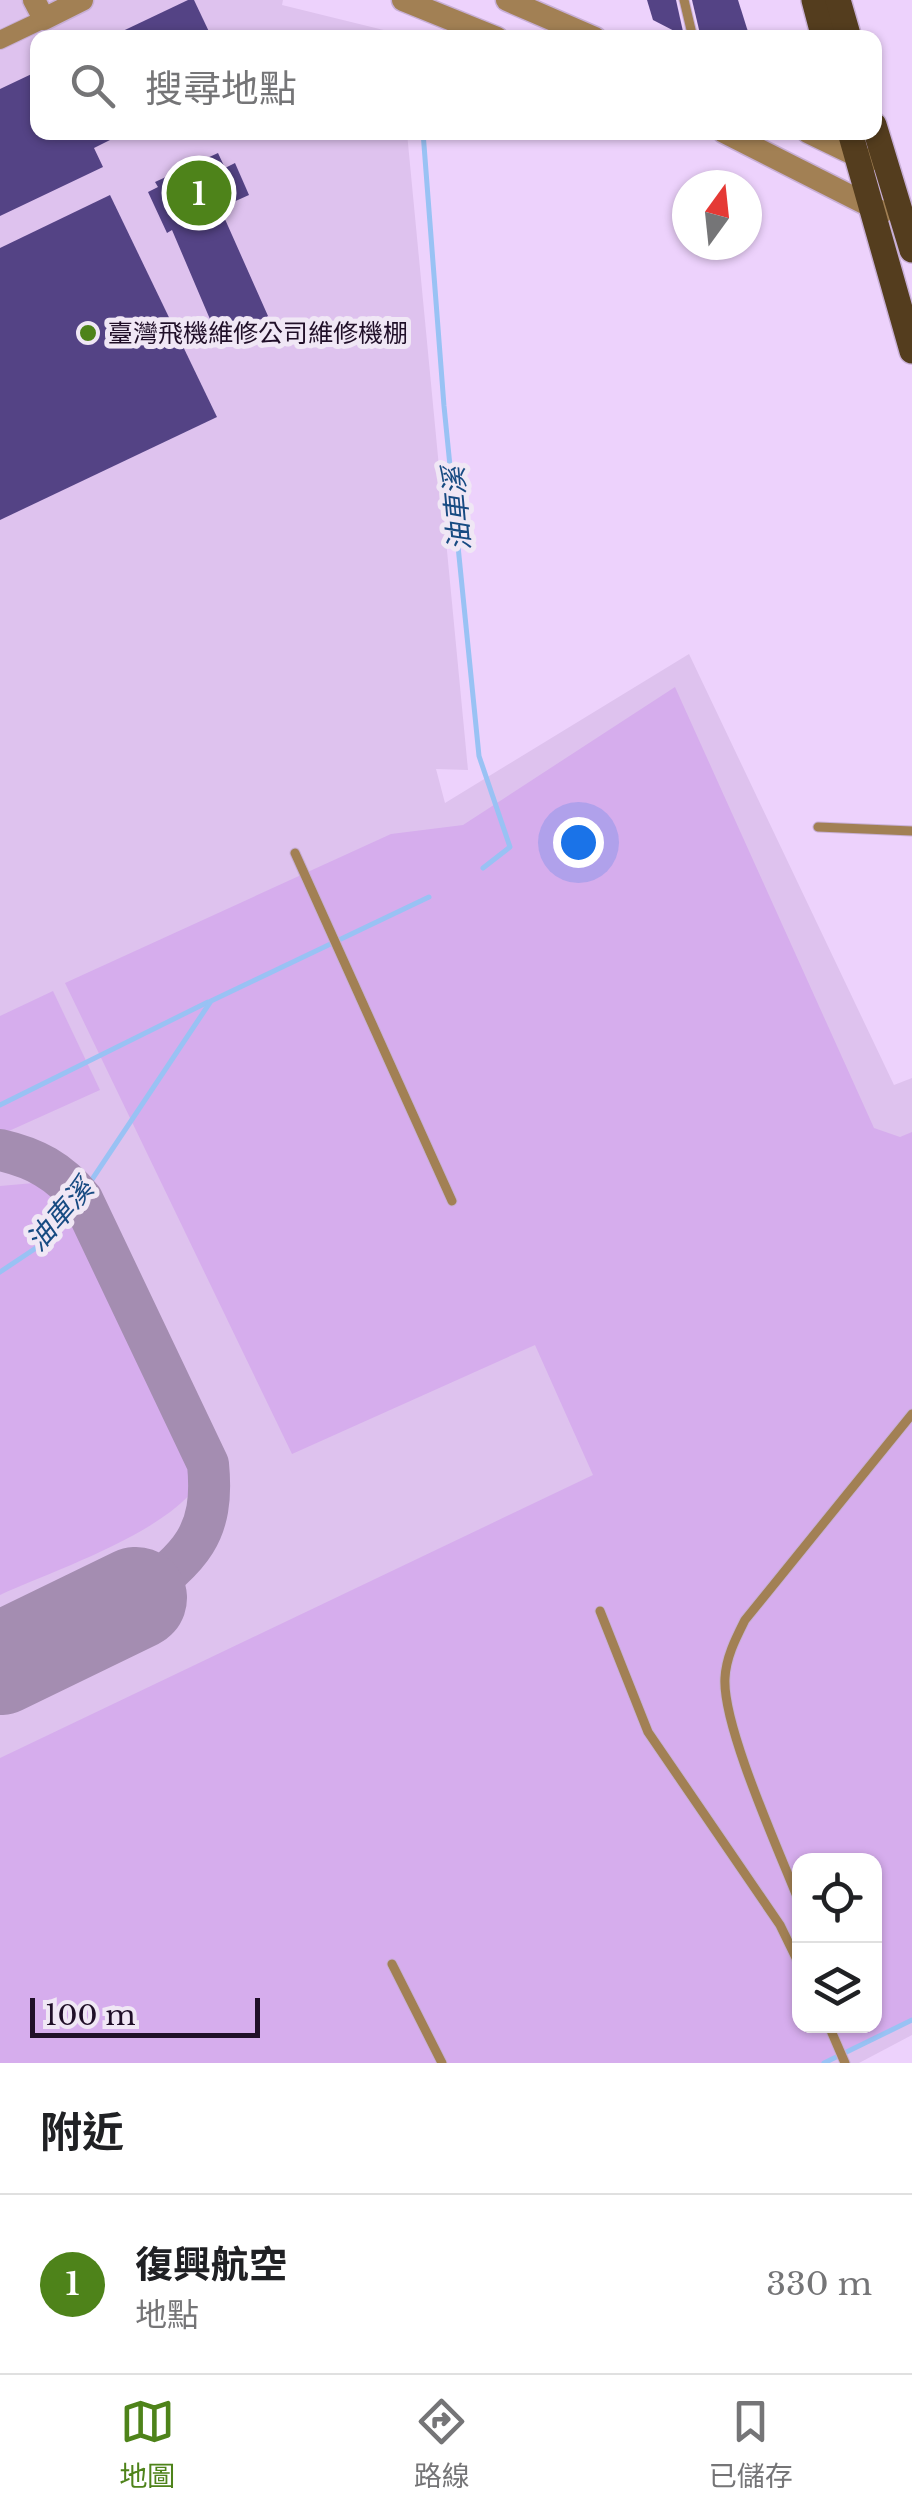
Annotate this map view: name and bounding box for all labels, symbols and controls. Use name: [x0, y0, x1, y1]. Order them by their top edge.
search box: [30, 30, 882, 140]
icon: search: [65, 58, 120, 113]
text: 搜尋地點: [145, 65, 297, 112]
pin: 1: [166, 156, 232, 230]
north arrow: [672, 170, 762, 260]
place label: 臺灣飛機維修公司維修機棚: [108, 318, 408, 349]
marker: 臺灣飛機維修公司維修機棚: [77, 322, 99, 344]
water label: 油車溪: [436, 462, 478, 552]
your location: [553, 817, 604, 868]
water label: 油車溪: [19, 1169, 103, 1258]
map controls: [792, 1853, 882, 2033]
button: locate: [792, 1853, 882, 1943]
button: layers: [792, 1943, 882, 2033]
scale bar: [30, 1993, 260, 2038]
text: 100 m: [45, 1998, 136, 2033]
text: 附近: [40, 2106, 124, 2158]
text: 復興航空: [135, 2241, 287, 2288]
text: 1: [66, 2264, 79, 2304]
text: 330 m: [766, 2264, 872, 2304]
text: 地點: [135, 2295, 199, 2335]
tab: 地圖: [119, 2394, 175, 2494]
tab: 路線: [414, 2394, 470, 2494]
tab: 已儲存: [709, 2394, 793, 2494]

